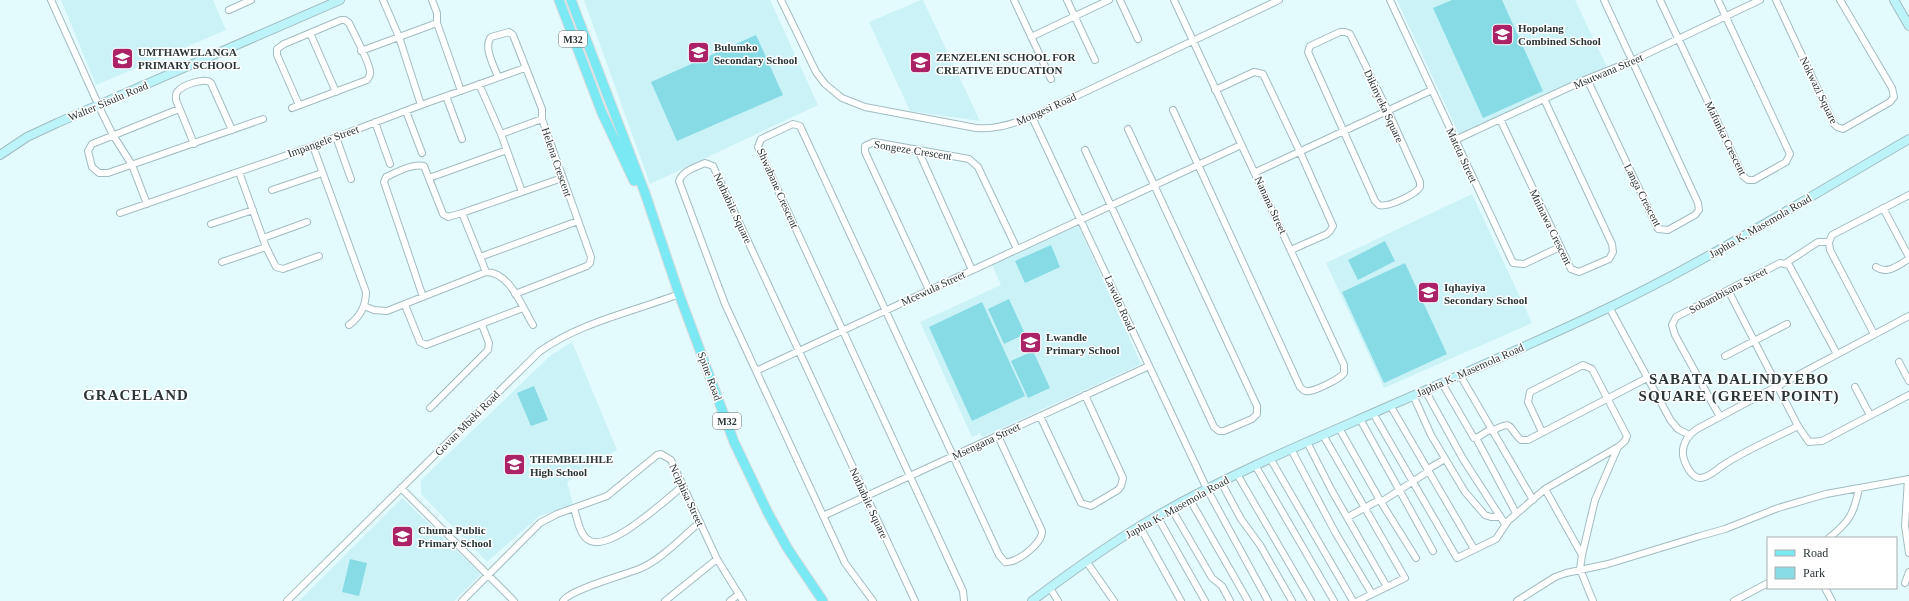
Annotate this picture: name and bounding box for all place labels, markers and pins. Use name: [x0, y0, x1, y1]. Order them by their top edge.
school or university icon: Hopolang Combined School: [1489, 21, 1515, 47]
place label: Hopolang Combined School: [1518, 22, 1601, 47]
school or university icon: Bulumko Secondary School: [685, 40, 711, 66]
place label: Bulumko Secondary School: [714, 41, 797, 66]
school or university icon: UMTHAWELANGA PRIMARY SCHOOL: [110, 45, 136, 71]
place label: UMTHAWELANGA PRIMARY SCHOOL: [138, 46, 240, 71]
school or university icon: ZENZELENI SCHOOL FOR CREATIVE EDUCATION: [907, 50, 933, 76]
place label: ZENZELENI SCHOOL FOR CREATIVE EDUCATION: [936, 51, 1076, 76]
school or university icon: Iqhayiya Secondary School: [1416, 280, 1442, 306]
place label: Iqhayiya Secondary School: [1444, 281, 1527, 306]
school or university icon: Lwandle Primary School: [1017, 330, 1043, 356]
place label: Lwandle Primary School: [1046, 331, 1120, 356]
school or university icon: THEMBELIHLE High School: [502, 452, 528, 478]
place label: THEMBELIHLE High School: [530, 453, 613, 478]
school or university icon: Chuma Public Primary School: [390, 523, 416, 549]
place label: Chuma Public Primary School: [418, 524, 492, 549]

